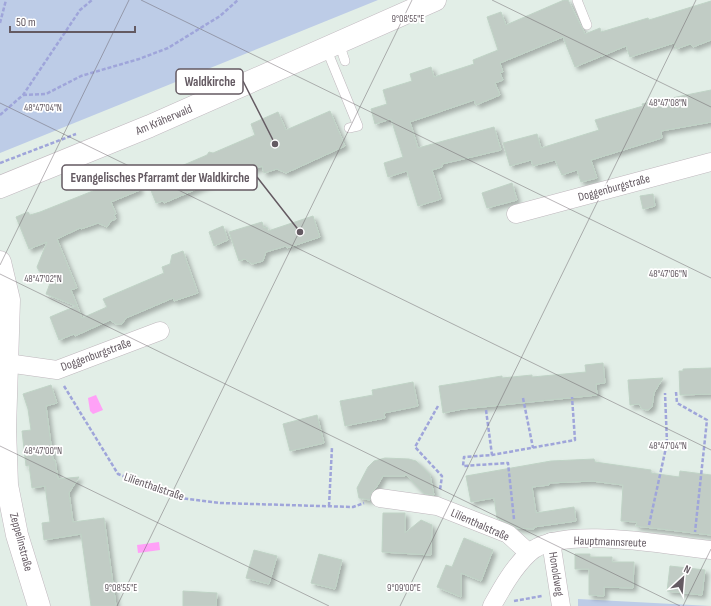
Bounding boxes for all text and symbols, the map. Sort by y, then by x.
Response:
scale bar [10,8,135,34]
text: 9°08'55"E [392,13,424,25]
text: 50 m [16,15,36,30]
callout: Waldkirche [176,69,243,94]
text: Waldkirche [184,74,236,90]
text: 48°47'08"N [649,97,687,109]
street label: Am Kräherwald [132,101,195,139]
text: 48°47'04"N [24,102,62,114]
callout: Evangelisches Pfarramt der Waldkirche [62,165,257,190]
text: Evangelisches Pfarramt der Waldkirche [70,170,250,186]
street label: Doggenburgstraße [576,171,652,205]
text: 48°47'06"N [649,268,687,280]
text: 48°47'02"N [24,273,62,285]
street label: Doggenburgstraße [59,335,133,375]
text: 48°47'04"N [649,440,687,452]
text: 48°47'00"N [24,445,62,457]
street label: Lilienthalstraße [122,470,186,504]
street label: Lilienthalstraße [448,505,512,545]
street label: Zeppelinstraße [6,511,36,573]
street label: Hauptmannsreute [573,533,647,551]
street label: Honoldweg [545,551,567,597]
north arrow [663,558,703,598]
text: N [682,562,693,577]
text: 9°08'55"E [105,582,137,594]
text: 9°09'00"E [387,582,421,594]

